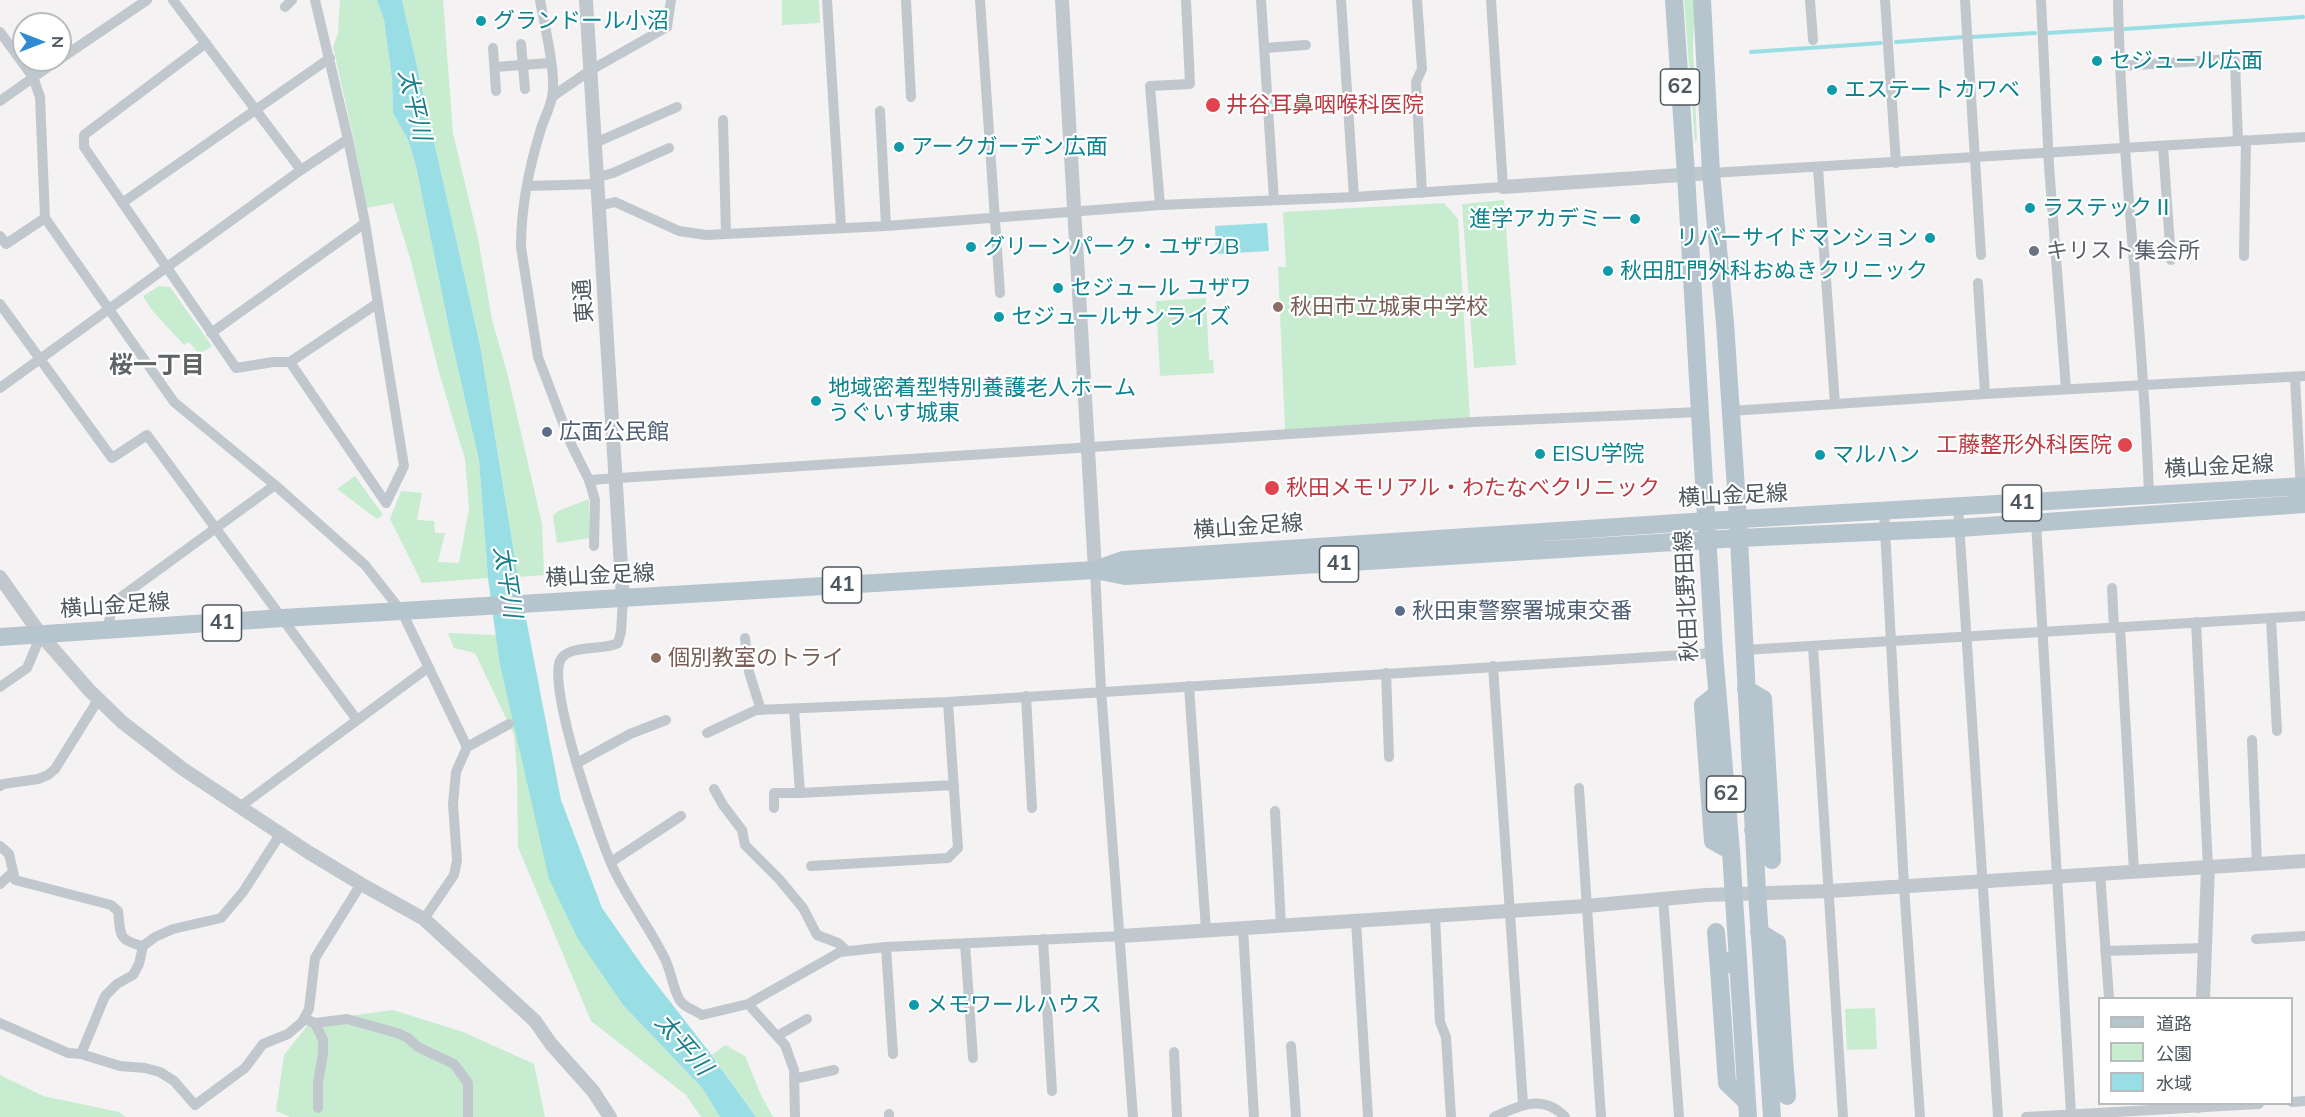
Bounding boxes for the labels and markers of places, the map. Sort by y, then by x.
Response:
place label: グランドール小沼 [493,8,669,34]
marker: グランドール小沼 [474,14,488,28]
place label: セジュール広面 [2109,48,2263,74]
marker: セジュール広面 [2090,54,2104,68]
place label: エステートカワベ [1844,77,2020,103]
marker: エステートカワベ [1825,83,1839,97]
place label: 井谷耳鼻咽喉科医院 [1226,92,1424,118]
marker: 井谷耳鼻咽喉科医院 [1204,96,1222,114]
place label: アークガーデン広面 [911,134,1108,160]
marker: アークガーデン広面 [892,140,906,154]
place label: ラステックⅡ [2042,195,2174,221]
marker: ラステックⅡ [2023,201,2037,215]
place label: 進学アカデミー [1469,206,1623,232]
marker: 進学アカデミー [1628,212,1642,226]
place label: リバーサイドマンション [1676,225,1918,251]
marker: リバーサイドマンション [1923,231,1937,245]
place label: グリーンパーク・ユザワB [983,234,1240,260]
place label: キリスト集会所 [2046,238,2200,264]
marker: グリーンパーク・ユザワB [964,240,978,254]
marker: キリスト集会所 [2027,244,2041,258]
place label: 秋田肛門外科おぬきクリニック [1620,258,1928,284]
marker: 秋田肛門外科おぬきクリニック [1601,264,1615,278]
place label: セジュール ユザワ [1070,275,1252,301]
marker: セジュール ユザワ [1051,281,1065,295]
place label: 秋田市立城東中学校 [1290,294,1488,320]
marker: 秋田市立城東中学校 [1271,300,1285,314]
place label: セジュールサンライズ [1011,304,1231,330]
marker: セジュールサンライズ [992,310,1006,324]
place label: 地域密着型特別養護老人ホーム うぐいす城東 [828,375,1136,427]
marker: 地域密着型特別養護老人ホーム うぐいす城東 [809,394,823,408]
place label: 広面公民館 [559,419,669,445]
marker: 広面公民館 [540,425,554,439]
place label: 工藤整形外科医院 [1936,432,2112,458]
marker: 工藤整形外科医院 [2116,436,2134,454]
place label: EISU学院 [1552,441,1644,467]
place label: マルハン [1832,442,1920,468]
marker: EISU学院 [1533,447,1547,461]
marker: マルハン [1813,448,1827,462]
place label: 秋田メモリアル・わたなべクリニック [1286,475,1660,501]
marker: 秋田メモリアル・わたなべクリニック [1263,479,1281,497]
place label: 秋田東警察署城東交番 [1412,598,1632,624]
marker: 秋田東警察署城東交番 [1393,604,1407,618]
place label: 個別教室のトライ [668,645,844,671]
marker: 個別教室のトライ [649,651,663,665]
place label: メモワールハウス [926,992,1102,1018]
marker: メモワールハウス [907,998,921,1012]

